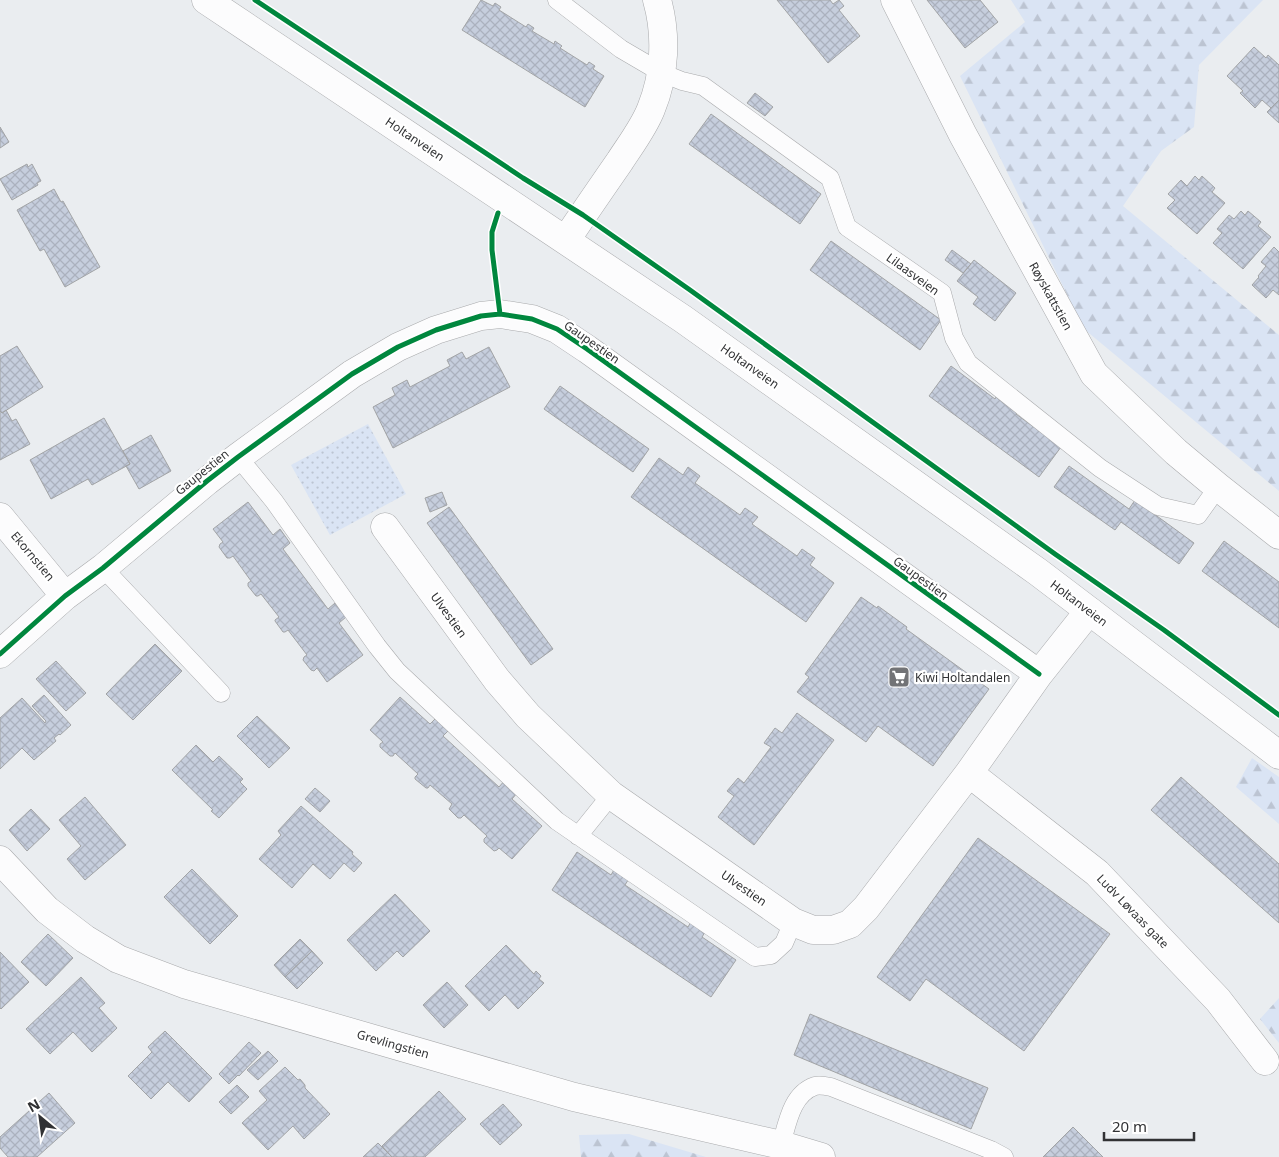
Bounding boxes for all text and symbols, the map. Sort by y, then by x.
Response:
street label: Holtanveien [382,113,448,165]
street label: Lilaasveien [883,249,943,299]
street label: Røyskattstien [1025,259,1077,333]
street label: Gaupestien [561,317,623,367]
street label: Holtanveien [717,340,783,392]
street label: Gaupestien [172,445,232,499]
street label: Ekornstien [7,528,59,584]
street label: Gaupestien [890,552,952,604]
street label: Holtanveien [1047,576,1111,630]
street label: Ulvestien [427,589,471,641]
supermarket icon: Kiwi Holtandalen [887,665,911,689]
place label: Kiwi Holtandalen [915,669,1010,686]
street label: Ulvestien [718,866,770,910]
street label: Ludv Løvaas gate [1093,870,1173,952]
street label: Grevlingstien [355,1026,431,1062]
north arrow [15,1092,65,1142]
text: N [24,1094,43,1116]
scale bar [1104,1110,1194,1142]
text: 20 m [1112,1116,1147,1136]

